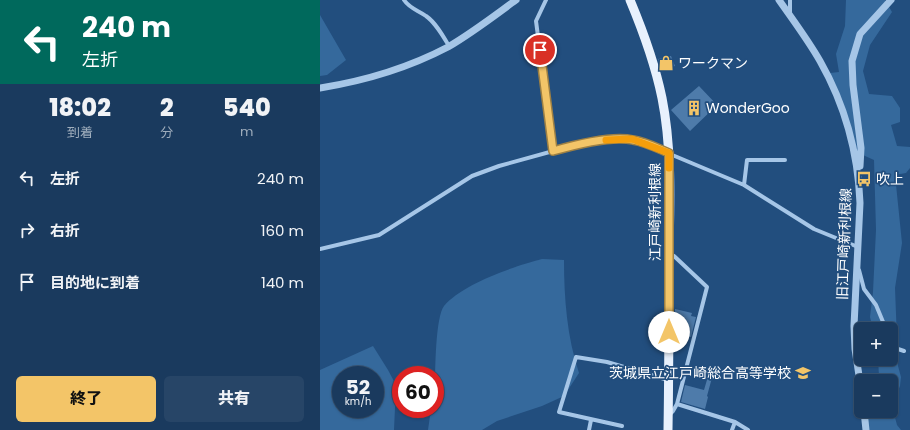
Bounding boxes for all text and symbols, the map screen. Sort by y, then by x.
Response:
text: 240 m [82,8,171,47]
icon: left [16,16,68,68]
pin [523,33,557,67]
icon: arrive [529,39,551,61]
text: 左折 [82,47,118,72]
place label: ワークマン [678,53,748,73]
shop icon: ワークマン [657,54,675,72]
text: 18:02 [49,91,111,124]
text: 2 [160,91,174,124]
text: 540 [223,91,271,124]
place label: WonderGoo [706,98,790,118]
building icon: WonderGoo [685,99,703,117]
text: m [240,122,254,141]
text: 到着 [67,123,93,142]
text: 分 [160,123,173,142]
street label: 江戸崎新利根線 [645,163,665,261]
icon: left [16,167,38,189]
text: 左折 [50,168,80,189]
text: 240 m [257,168,304,189]
place label: 吹上 [876,169,904,189]
bus stop icon: 吹上 [855,170,873,188]
street label: 旧江戸崎新利根線 [832,188,856,300]
icon: right [16,219,38,241]
text: 右折 [50,220,80,241]
text: 160 m [261,220,304,241]
icon: arrive [16,271,38,293]
text: 目的地に到着 [50,272,140,293]
text: 140 m [261,272,304,293]
position arrow [648,311,690,353]
map controls [854,322,898,418]
button: + [854,322,898,366]
place label: 茨城県立江戸崎総合高等学校 [609,363,791,383]
school or university icon: 茨城県立江戸崎総合高等学校 [794,364,812,382]
speed limit sign: 60 [392,366,444,418]
text: 52 [346,373,370,401]
button: − [854,374,898,418]
button: 終了 [16,376,156,422]
button: 共有 [164,376,304,422]
text: km/h [345,394,371,409]

